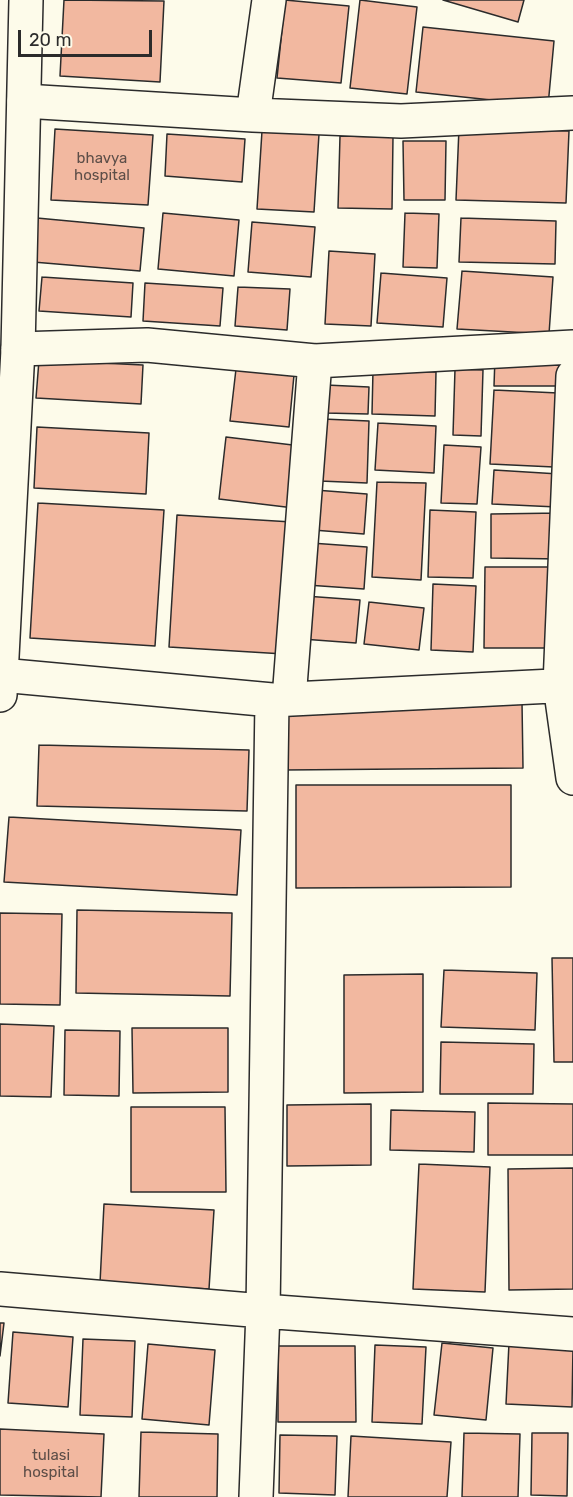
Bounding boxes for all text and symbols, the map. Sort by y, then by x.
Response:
scale bar [21,18,154,56]
text: 20 m [29,29,71,51]
house number: bhavya hospital [74,150,130,185]
house number: tulasi hospital [23,1447,79,1482]

